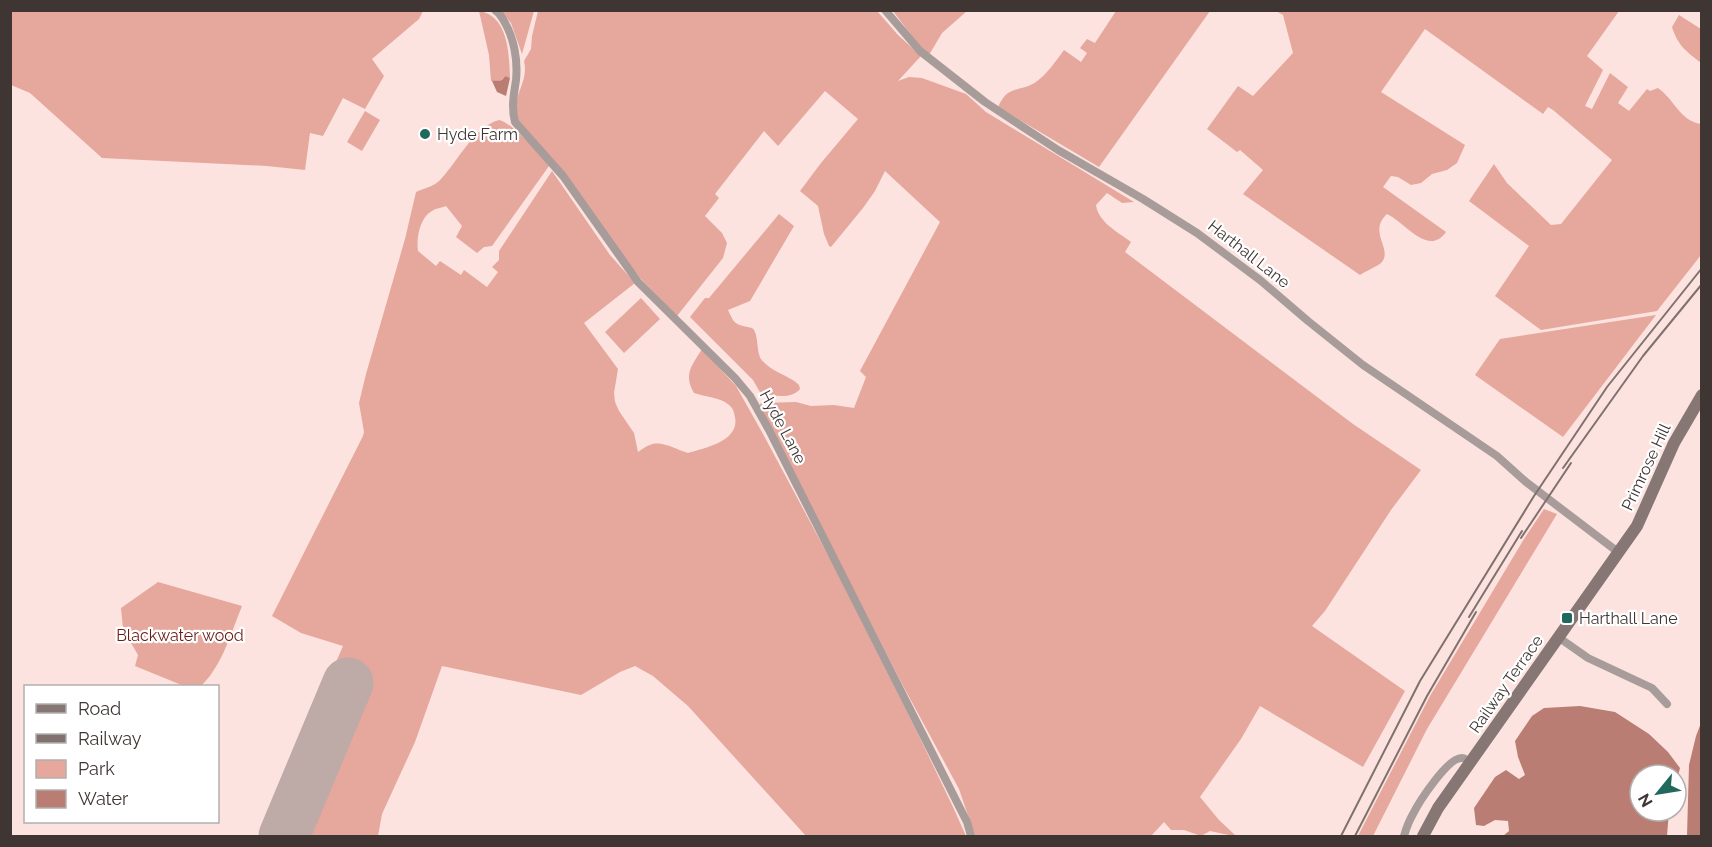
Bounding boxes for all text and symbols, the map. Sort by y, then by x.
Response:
place label: Hyde Farm [437,125,518,144]
marker: Hyde Farm [418,127,432,141]
street label: Harthall Lane [1204,216,1294,292]
street label: Hyde Lane [756,387,810,467]
street label: Primrose Hill [1618,420,1675,514]
place label: Harthall Lane [1579,609,1678,628]
marker: Harthall Lane [1560,611,1574,625]
park label: Blackwater wood [116,626,244,645]
street label: Railway Terrace [1465,631,1547,737]
legend [24,685,219,823]
text: Road [78,698,121,719]
text: Railway [78,728,142,749]
text: Park [78,758,115,779]
north arrow [1628,763,1688,823]
text: Water [78,788,129,809]
text: N [1634,790,1657,810]

